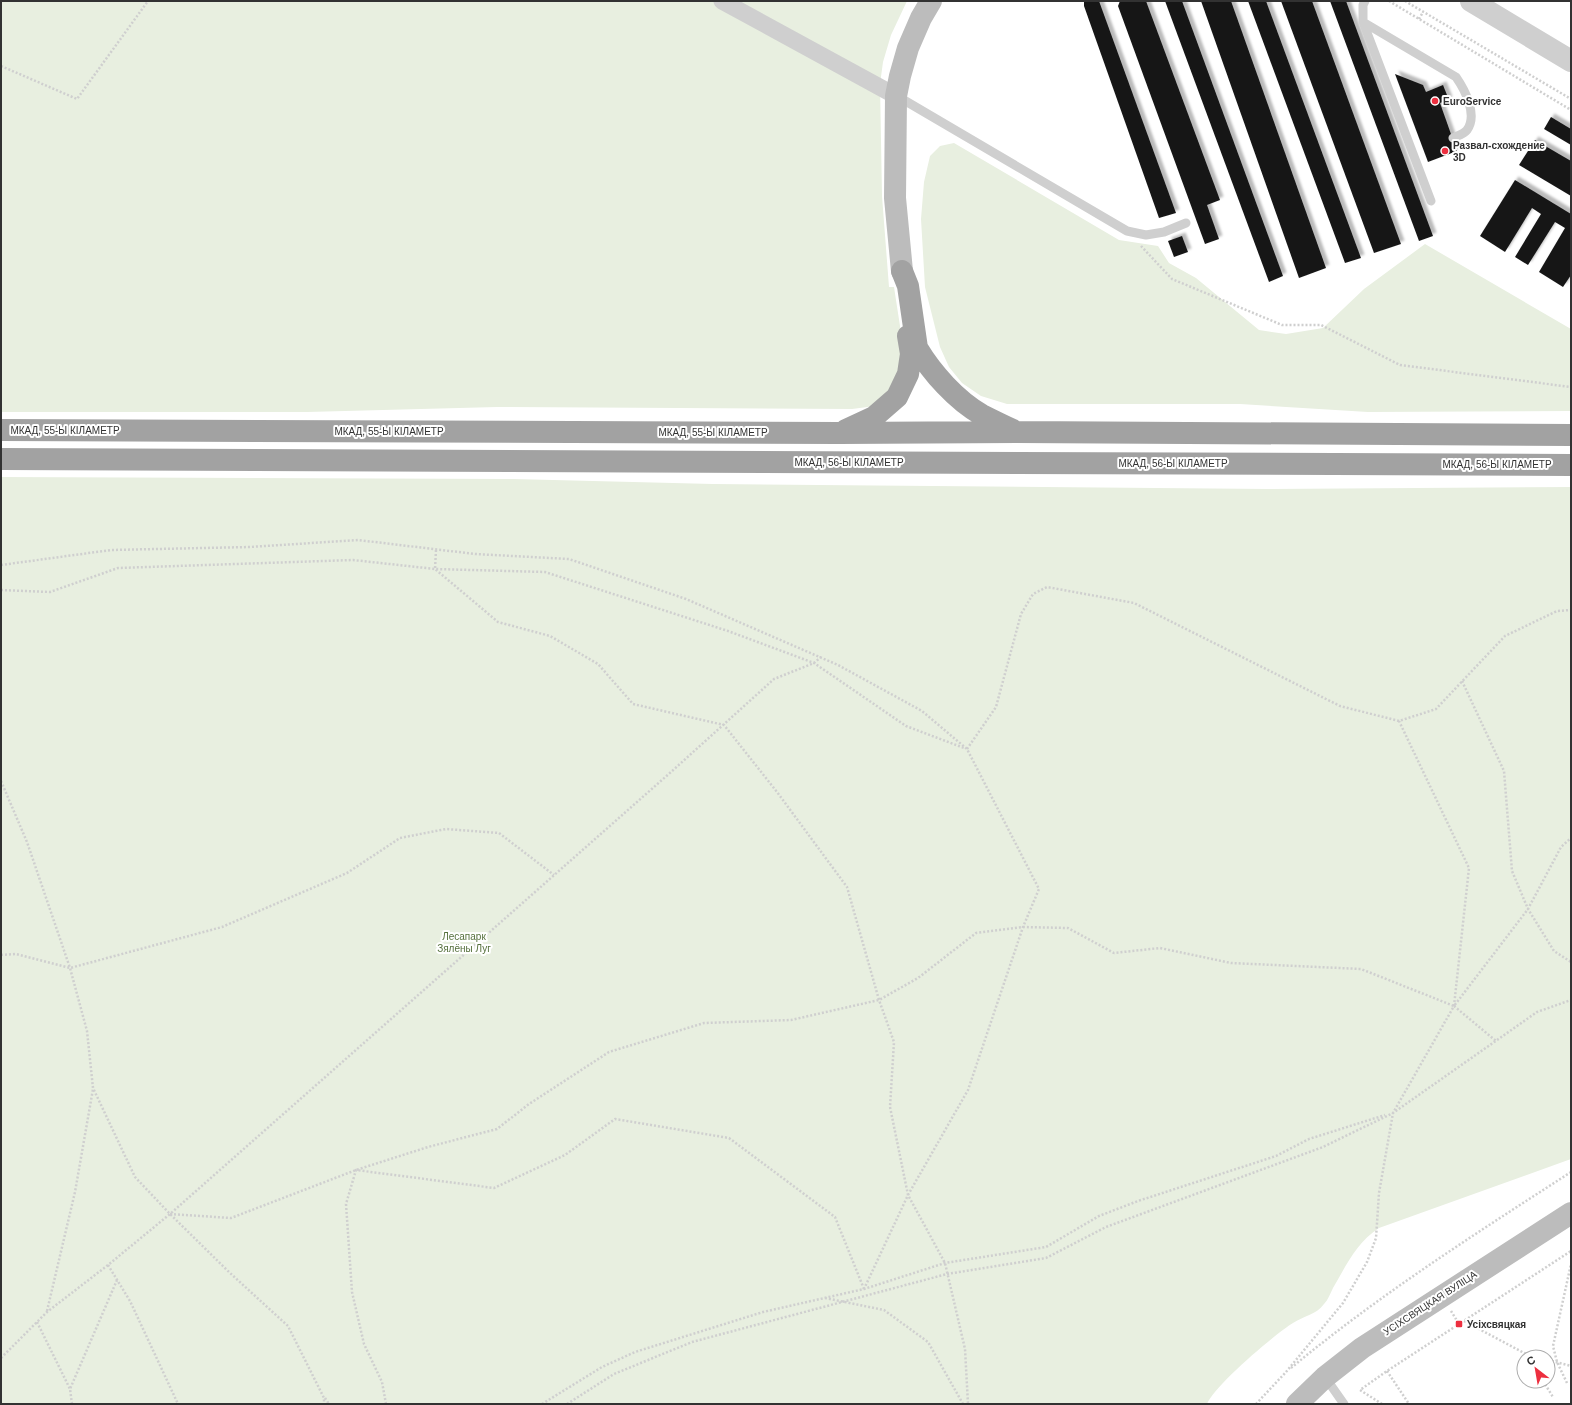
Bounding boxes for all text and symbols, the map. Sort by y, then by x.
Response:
marker: EuroService [1430,96,1440,106]
place label: EuroService [1443,96,1502,107]
place label: Развал-схождение 3D [1453,140,1545,163]
marker: Развал-схождение 3D [1440,146,1450,156]
street label: МКАД, 55-Ы КІЛАМЕТР [10,425,120,436]
street label: МКАД, 55-Ы КІЛАМЕТР [334,426,444,437]
street label: МКАД, 55-Ы КІЛАМЕТР [658,427,768,438]
street label: МКАД, 56-Ы КІЛАМЕТР [794,457,904,468]
street label: МКАД, 56-Ы КІЛАМЕТР [1118,458,1228,469]
street label: МКАД, 56-Ы КІЛАМЕТР [1442,459,1552,470]
park label: Лесапарк Зялёны Луг [437,931,491,954]
street label: УСІХСВЯЦКАЯ ВУЛІЦА [1381,1268,1479,1337]
marker: Усіхсвяцкая [1454,1319,1464,1329]
place label: Усіхсвяцкая [1467,1319,1526,1330]
north arrow [1516,1349,1556,1389]
text: С [1524,1353,1537,1368]

